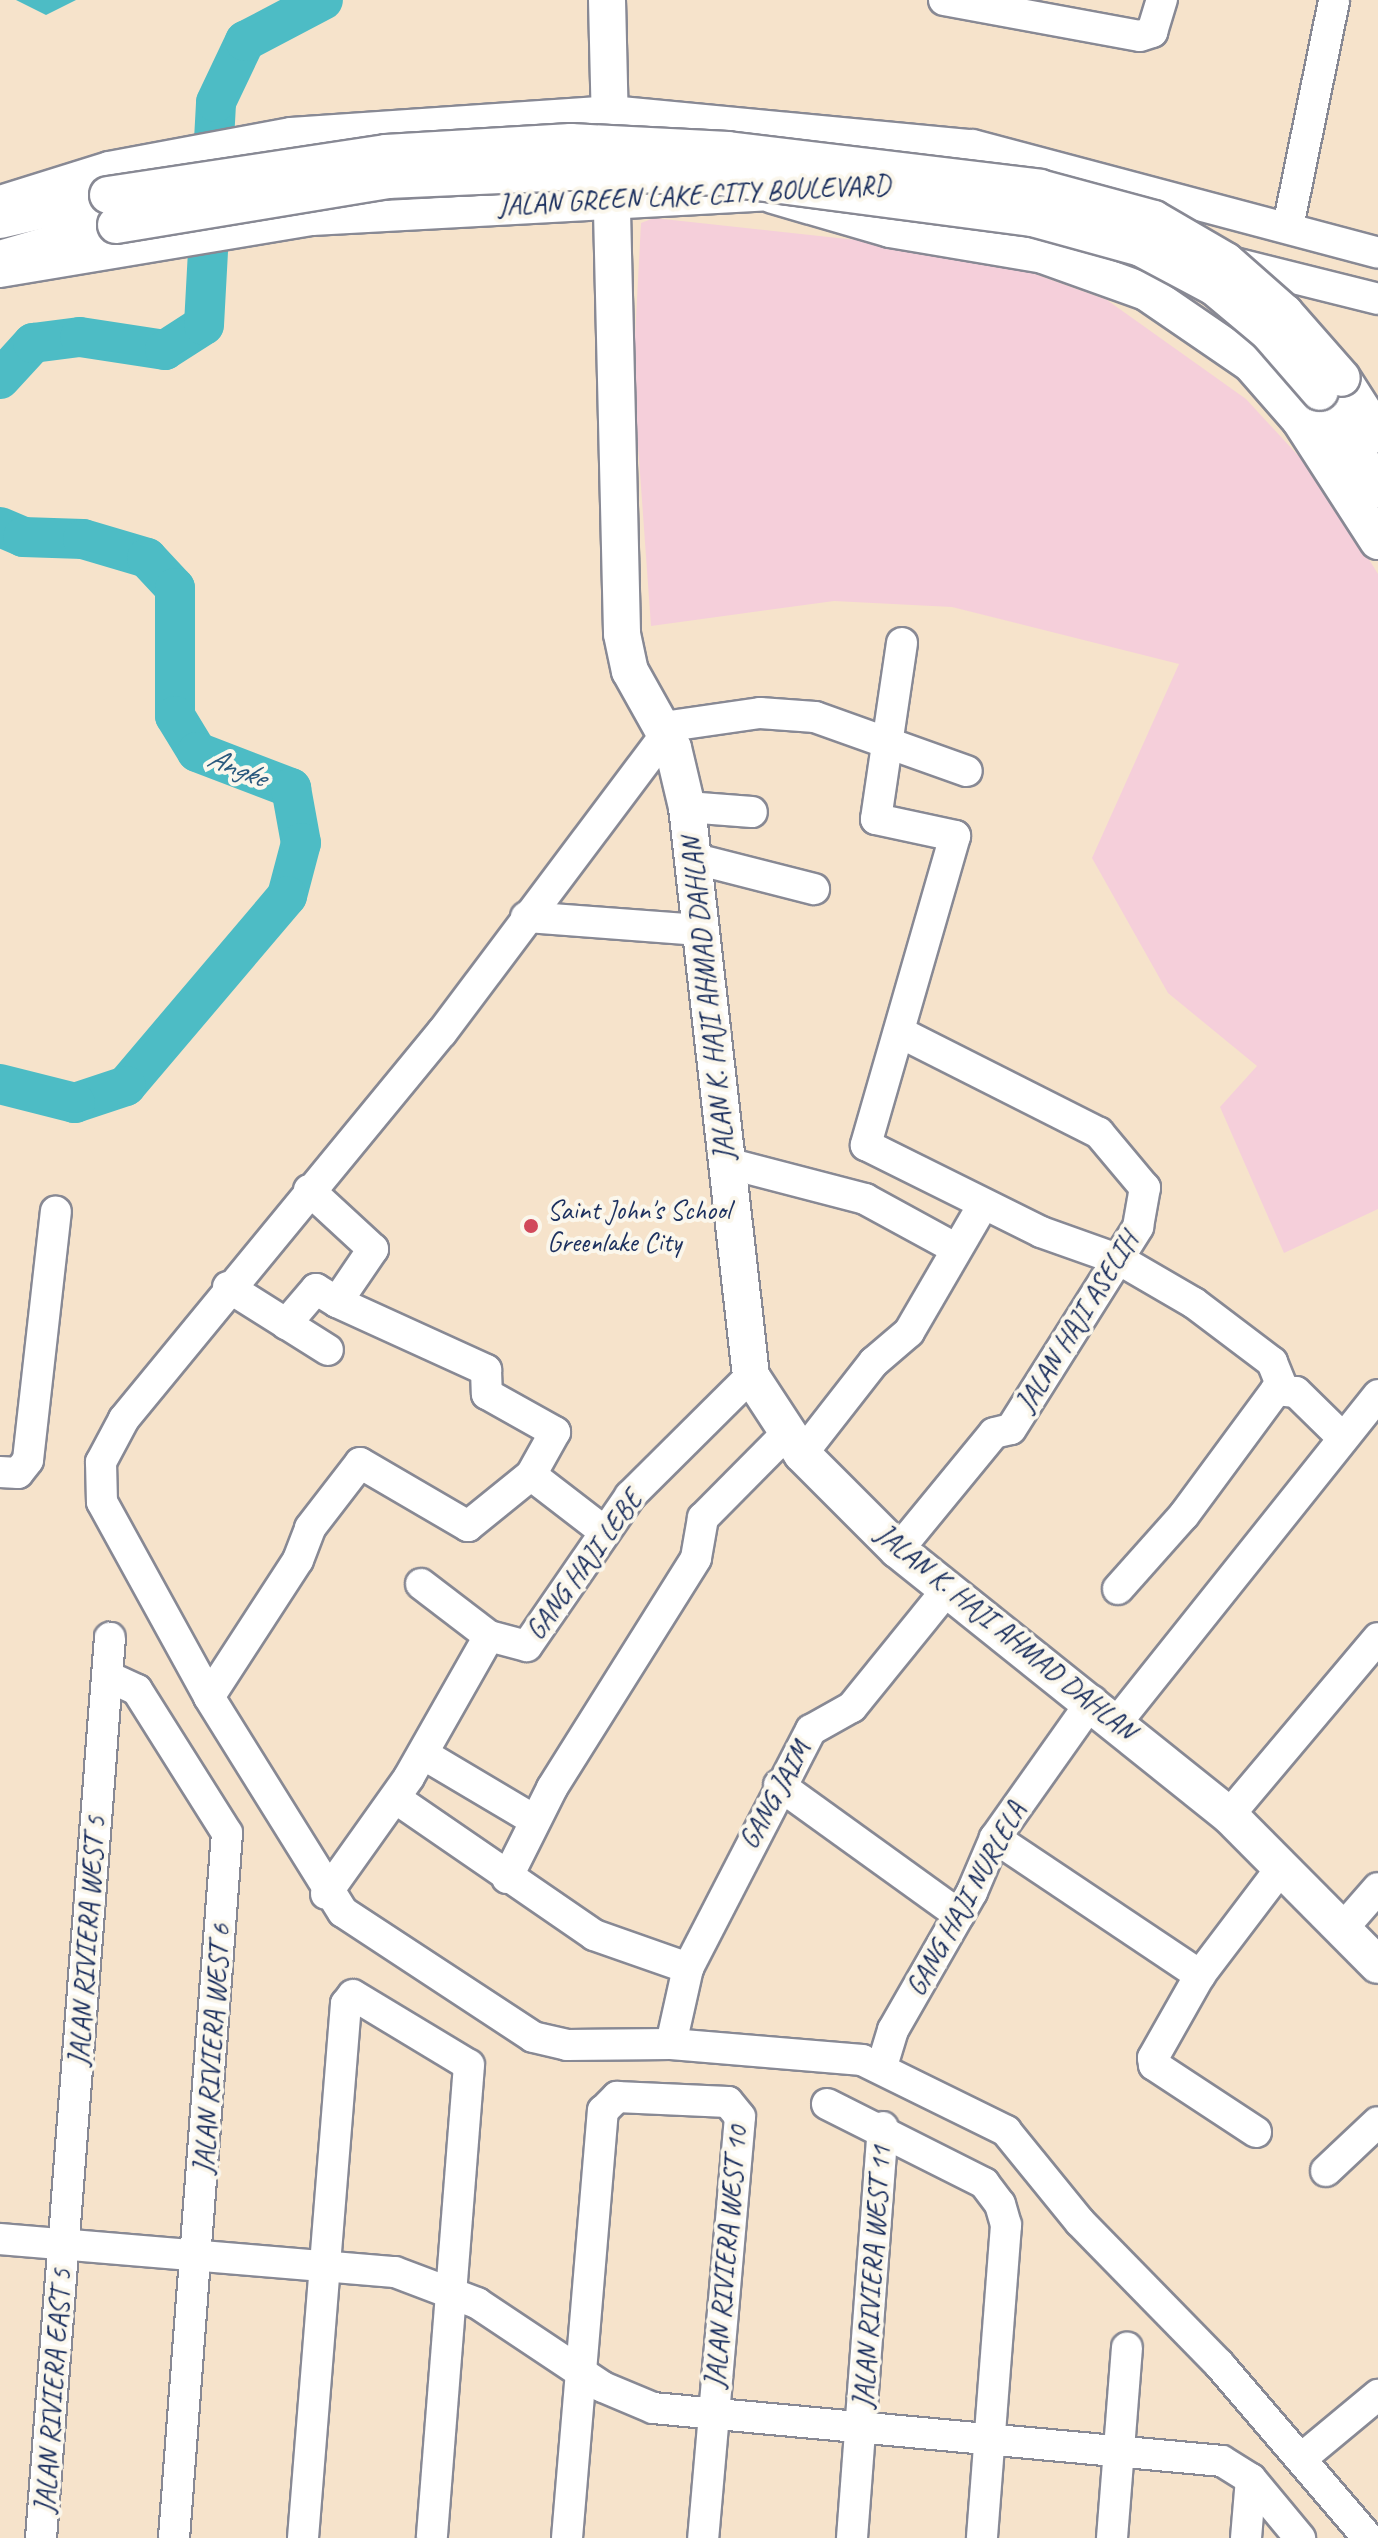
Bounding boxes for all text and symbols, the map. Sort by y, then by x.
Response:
street label: JALAN GREEN LAKE CITY BOULEVARD [496,168,892,222]
water label: Angke [203,739,271,795]
street label: JALAN K. HAJI AHMAD DAHLAN [674,834,742,1164]
place label: Saint John's School Greenlake City [547,1193,730,1259]
marker: Saint John's School Greenlake City [522,1217,540,1235]
street label: JALAN HAJI ASELIH [1008,1226,1146,1418]
street label: GANG HAJI LEBE [519,1484,649,1646]
street label: JALAN K. HAJI AHMAD DAHLAN [868,1516,1144,1748]
street label: GANG JAIM [732,1735,818,1855]
street label: GANG HAJI NURLELA [899,1796,1033,2002]
street label: JALAN RIVIERA WEST 5 [62,1815,112,2067]
street label: JALAN RIVIERA WEST 6 [187,1923,237,2175]
street label: JALAN RIVIERA WEST 10 [698,2124,754,2390]
street label: JALAN RIVIERA WEST 11 [846,2145,898,2409]
street label: JALAN RIVIERA EAST 5 [28,2268,78,2514]

